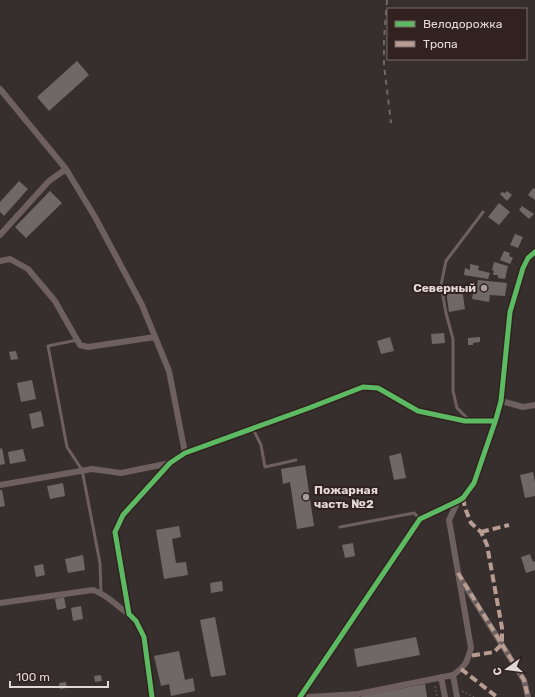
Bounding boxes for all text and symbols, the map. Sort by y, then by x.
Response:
legend [387,8,527,60]
text: Велодорожка [423,17,502,31]
text: Тропа [423,37,458,51]
place label: Северный [413,281,476,295]
marker: Северный [479,283,489,293]
place label: Пожарная часть №2 [314,483,378,511]
marker: Пожарная часть №2 [301,492,311,502]
north arrow [487,649,527,689]
scale bar [10,663,108,689]
text: С [490,666,505,677]
text: 100 m [16,670,50,684]

